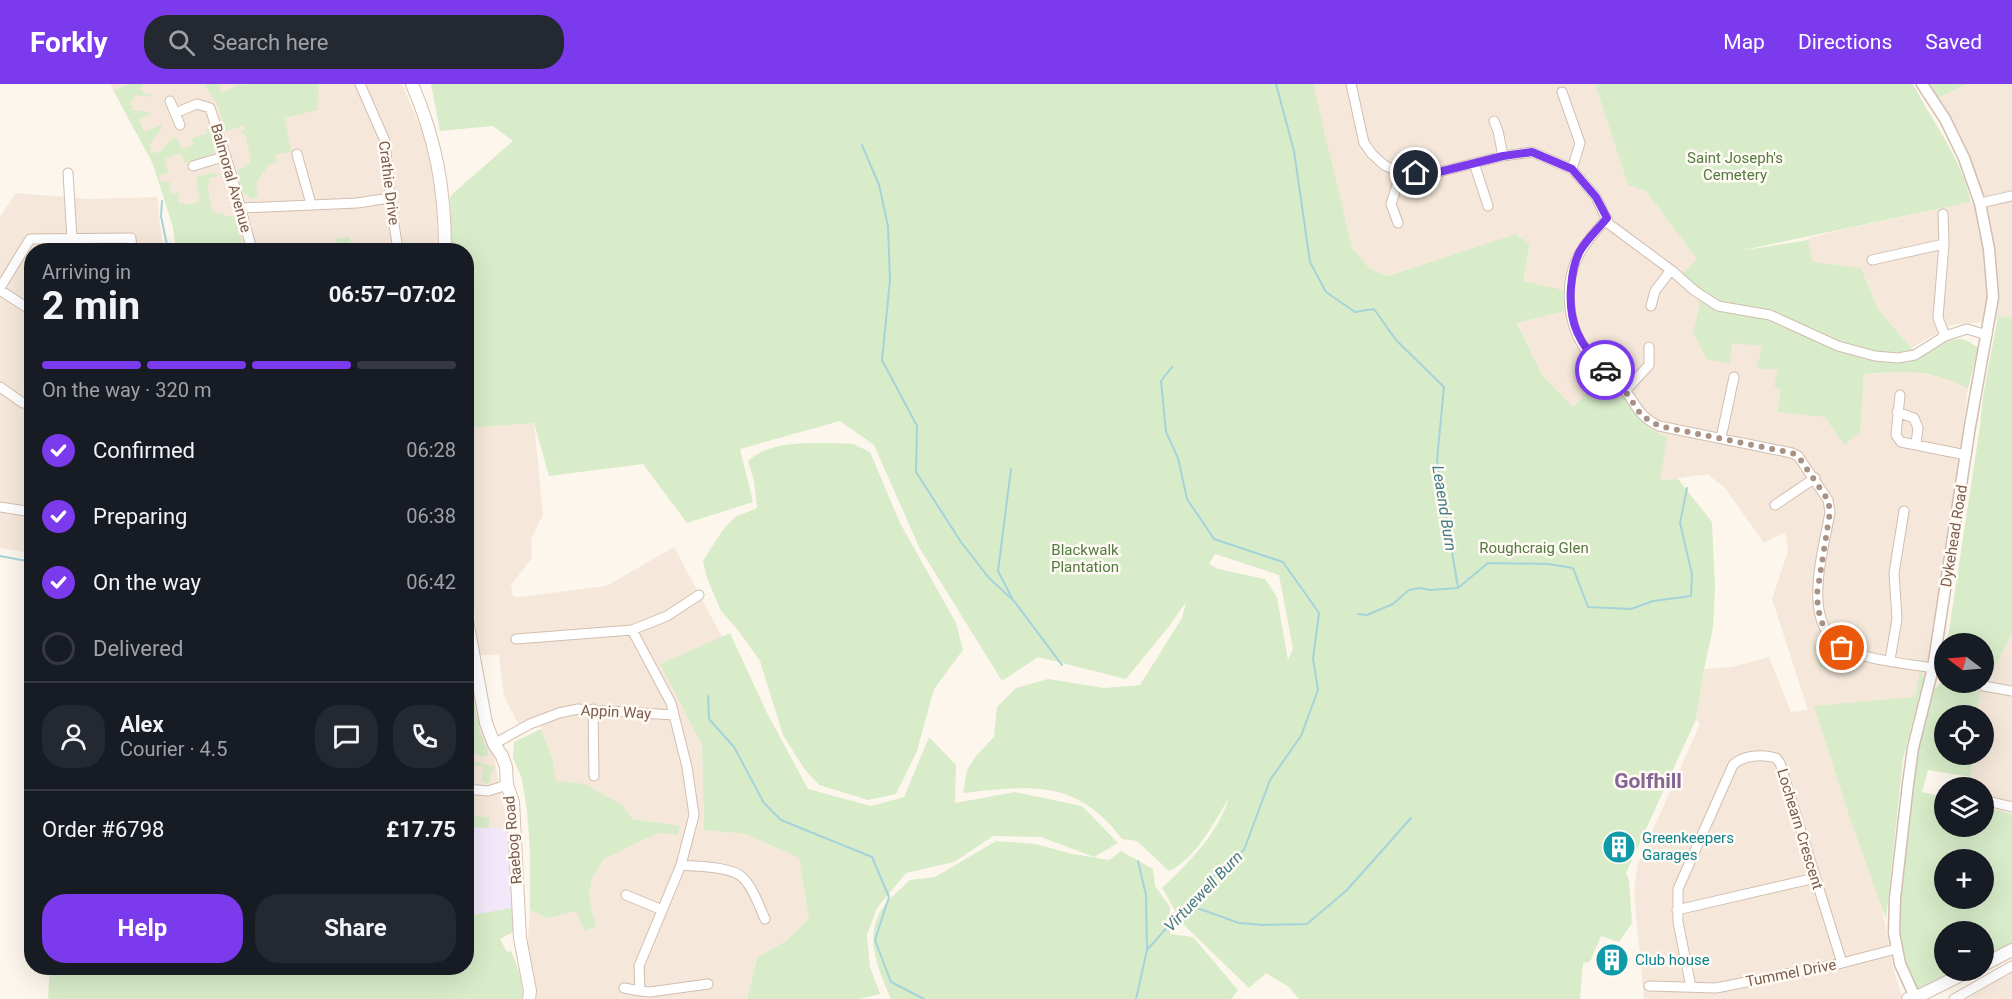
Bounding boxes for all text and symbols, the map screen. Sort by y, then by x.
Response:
search box [144,15,564,69]
text: Forkly [30,26,108,59]
icon: search [165,26,198,59]
text: Search here [213,30,328,55]
text: Map [1723,30,1765,54]
text: Directions [1798,30,1892,54]
text: Saved [1925,30,1982,54]
street label: Balmoral Avenue [207,122,255,234]
street label: Crathie Drive [375,140,403,226]
pin [1390,147,1441,198]
park label: Saint Joseph's Cemetery [1687,149,1783,184]
icon: home [1399,156,1432,189]
text: Arriving in [42,260,131,284]
text: 06:57–07:02 [329,282,456,307]
text: 2 min [42,283,140,329]
courier [1575,340,1635,400]
icon: car [1589,354,1622,387]
text: On the way · 320 m [42,378,211,402]
icon: check [42,434,75,467]
text: Confirmed [93,438,195,463]
text: 06:28 [406,438,456,462]
water label: Leaend Burn [1428,464,1461,552]
street label: Dykehead Road [1937,484,1971,588]
icon: check [42,500,75,533]
text: Preparing [93,504,187,529]
text: 06:38 [406,504,456,528]
park label: Roughcraig Glen [1479,539,1589,557]
park label: Blackwalk Plantation [1051,541,1119,576]
icon: check [42,566,75,599]
text: On the way [93,570,201,595]
text: 06:42 [406,570,456,594]
pin [1816,622,1867,673]
icon: bag [1825,631,1858,664]
north arrow [1934,633,1994,693]
map controls [1934,633,1994,981]
text: Delivered [93,636,183,661]
street label: Appin Way [580,701,652,723]
button: person [42,705,105,768]
button: chat [315,705,378,768]
button: phone [393,705,456,768]
button: locate [1934,705,1994,765]
text: Alex [120,712,164,737]
text: Courier · 4.5 [120,737,227,761]
street label: Lochearn Crescent [1773,766,1827,892]
district label: Golfhill [1614,769,1682,793]
button: layers [1934,777,1994,837]
street label: Raebog Road [500,795,526,885]
text: Order #6798 [42,817,164,842]
text: £17.75 [386,817,456,842]
building icon: Greenkeepers Garages [1601,829,1637,865]
place label: Greenkeepers Garages [1642,829,1734,864]
water label: Virtuewell Burn [1160,847,1247,936]
button: + [1934,849,1994,909]
button: Help [42,894,243,963]
button: Share [255,894,456,963]
button: − [1934,921,1994,981]
building icon: Club house [1594,942,1630,978]
place label: Club house [1635,951,1710,969]
street label: Tummel Drive [1744,955,1838,991]

